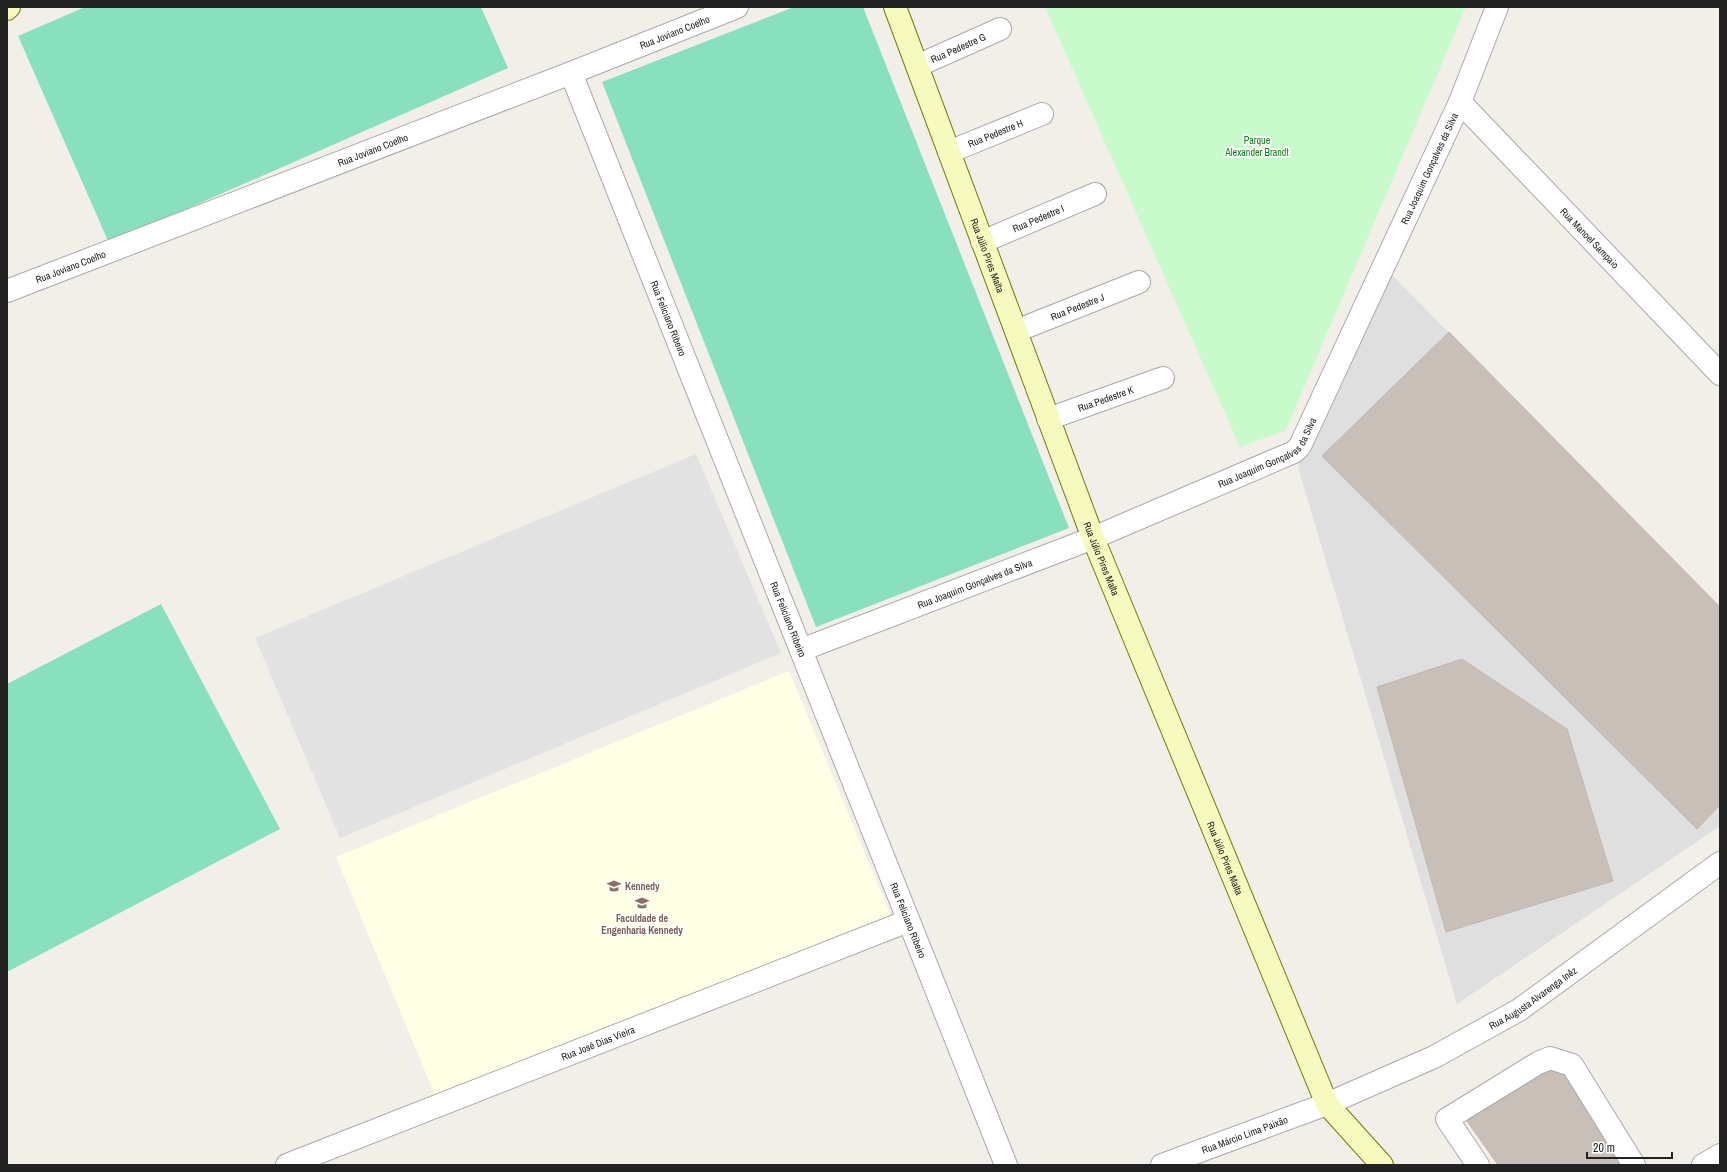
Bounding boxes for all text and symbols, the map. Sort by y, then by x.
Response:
street label: Rua Joviano Coelho [638,12,712,52]
street label: Rua Pedestre G [929,30,988,66]
street label: Rua Joaquim Gonçalves da Silva [1398,110,1461,226]
street label: Rua Pedestre H [966,116,1025,150]
street label: Rua Joviano Coelho [336,130,410,169]
park label: Parque Alexander Brandt [1224,134,1289,159]
street label: Rua Pedestre I [1010,201,1066,235]
street label: Rua Manoel Sampaio [1558,205,1622,271]
street label: Rua Júlio Pires Malta [968,216,1008,295]
street label: Rua Joviano Coelho [33,247,108,286]
street label: Rua Feliciano Ribeiro [648,279,690,358]
street label: Rua Pedestre J [1049,290,1106,323]
street label: Rua Pedestre K [1076,382,1135,414]
street label: Rua Joaquim Gonçalves da Silva [1216,415,1319,490]
street label: Rua Júlio Pires Malta [1081,520,1123,598]
street label: Rua Joaquim Gonçalves da Silva [915,555,1034,611]
street label: Rua Feliciano Ribeiro [768,580,810,659]
street label: Rua Júlio Pires Malta [1204,819,1246,897]
school or university icon: Kennedy [606,878,622,894]
place label: Kennedy [625,880,660,893]
street label: Rua Feliciano Ribeiro [888,881,929,960]
school or university icon: Faculdade de Engenharia Kennedy [634,895,650,911]
place label: Faculdade de Engenharia Kennedy [601,912,683,937]
street label: Rua Augusta Alvarenga Inêz [1486,963,1579,1032]
street label: Rua José Dias Vieira [559,1022,637,1063]
street label: Rua Márcio Lima Paixão [1200,1112,1290,1156]
scale bar [1587,1134,1672,1160]
text: 20 m [1593,1140,1615,1156]

